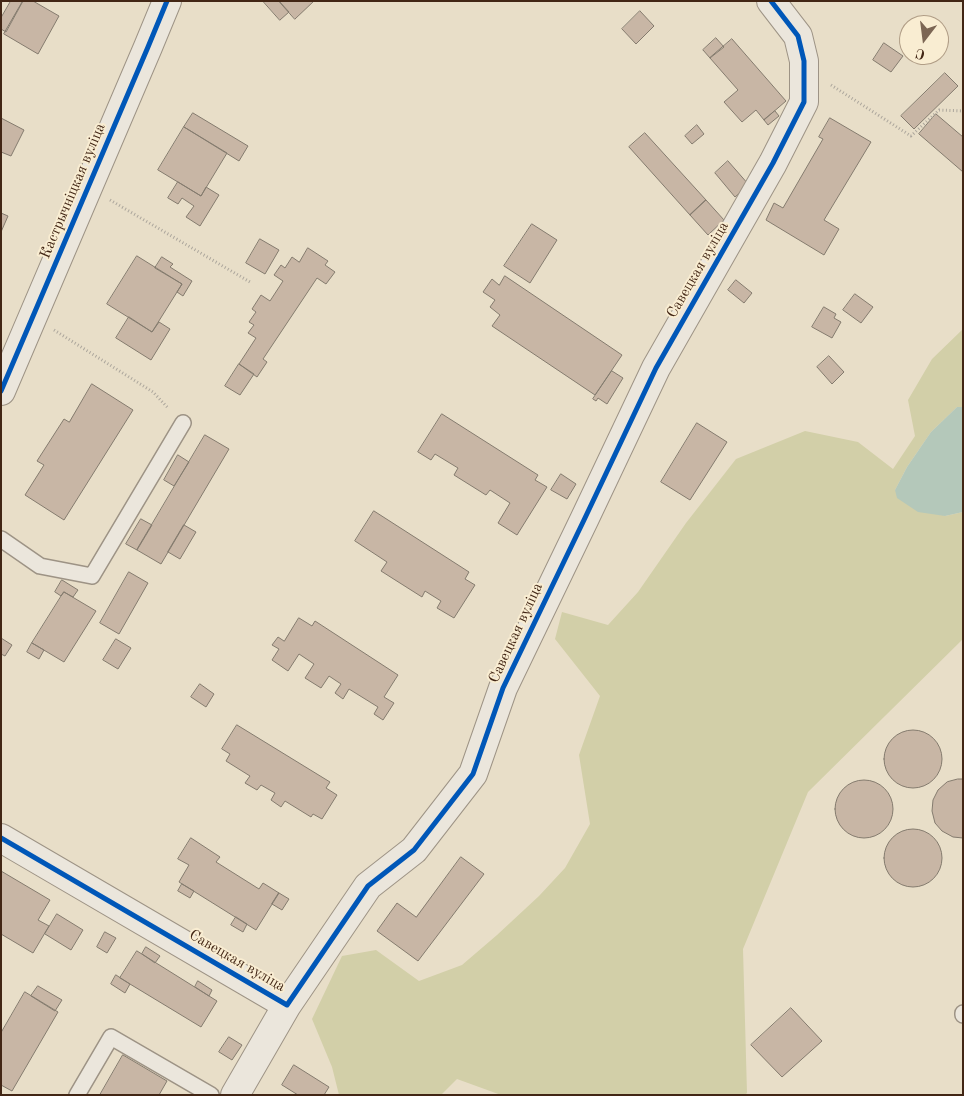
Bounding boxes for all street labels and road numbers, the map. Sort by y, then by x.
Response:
street label: Кастрычніцкая вуліца [36,121,110,261]
street label: Савецкая вуліца [663,219,733,321]
street label: Савецкая вуліца [485,580,547,686]
street label: Савецкая вуліца [186,926,288,996]

